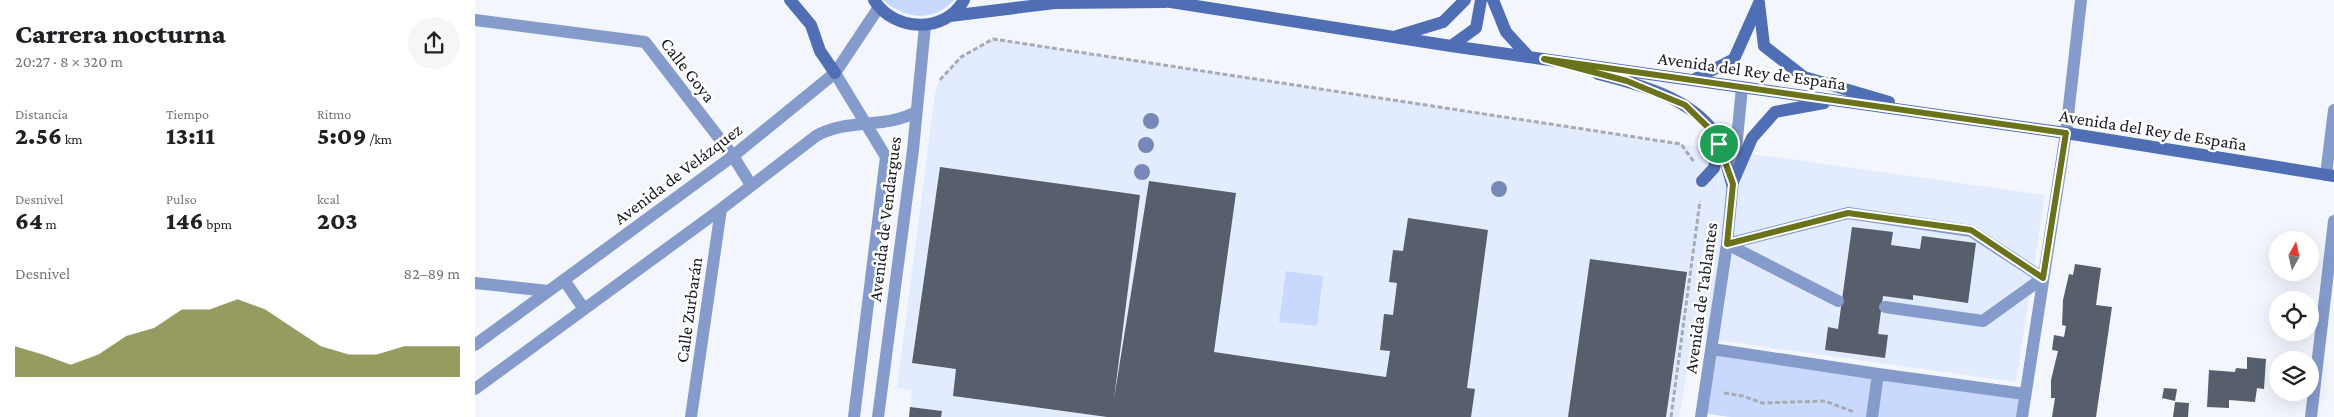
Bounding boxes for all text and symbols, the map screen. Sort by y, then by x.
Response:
button: share [408,17,460,69]
text: Carrera nocturna [15,18,226,49]
street label: Calle Goya [657,34,719,106]
street label: Avenida del Rey de España [1657,48,1847,94]
text: 20:27 · 8 × 320 m [15,53,123,70]
street label: Avenida del Rey de España [2058,105,2248,155]
text: Distancia [15,106,68,122]
text: Tiempo [166,106,209,122]
text: Ritmo [317,106,351,122]
street label: Avenida de Velázquez [610,119,746,229]
text: 2.56 [15,122,62,149]
text: 13:11 [166,122,215,149]
text: 5:09 [317,122,367,149]
pin [1698,123,1740,165]
icon: arrive [1705,130,1733,158]
text: km [62,131,83,147]
text: /km [367,131,392,147]
street label: Avenida de Vendargues [865,135,905,303]
text: Desnivel [15,191,63,207]
text: Pulso [166,191,197,207]
text: kcal [317,191,340,207]
text: 64 [15,207,43,234]
text: 146 [166,207,204,234]
text: 203 [317,207,358,234]
text: m [43,216,57,232]
text: bpm [204,216,232,232]
street label: Avenida de Tablantes [1680,221,1722,375]
north arrow [2269,231,2319,281]
map controls [2269,231,2319,401]
street label: Calle Zurbarán [672,256,706,364]
text: Desnivel [15,265,70,282]
text: 82–89 m [404,265,460,282]
button: locate [2269,291,2319,341]
button: layers [2269,351,2319,401]

